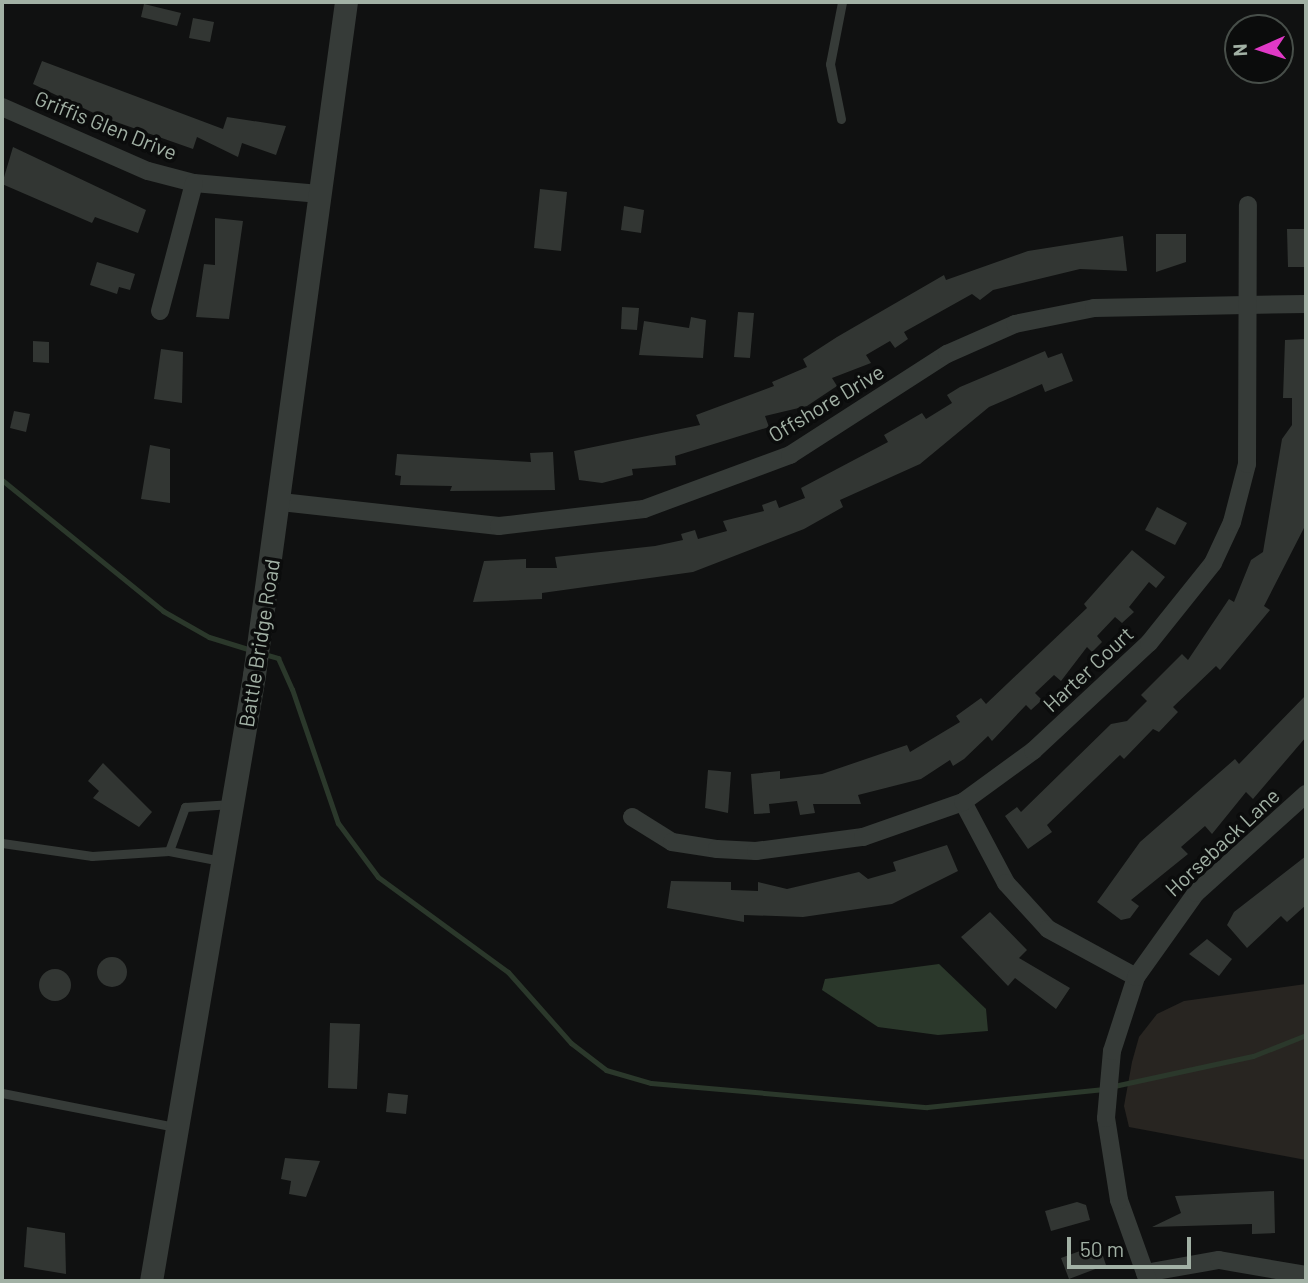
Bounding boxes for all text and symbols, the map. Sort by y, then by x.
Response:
north arrow [1224,14,1294,84]
text: N [1228,43,1251,57]
street label: Griffis Glen Drive [31,85,181,165]
street label: Offshore Drive [764,359,888,447]
street label: Battle Bridge Road [233,557,285,729]
street label: Harter Court [1038,621,1138,717]
street label: Horseback Lane [1160,783,1284,901]
scale bar [1070,1224,1194,1268]
text: 50 m [1080,1236,1124,1261]

